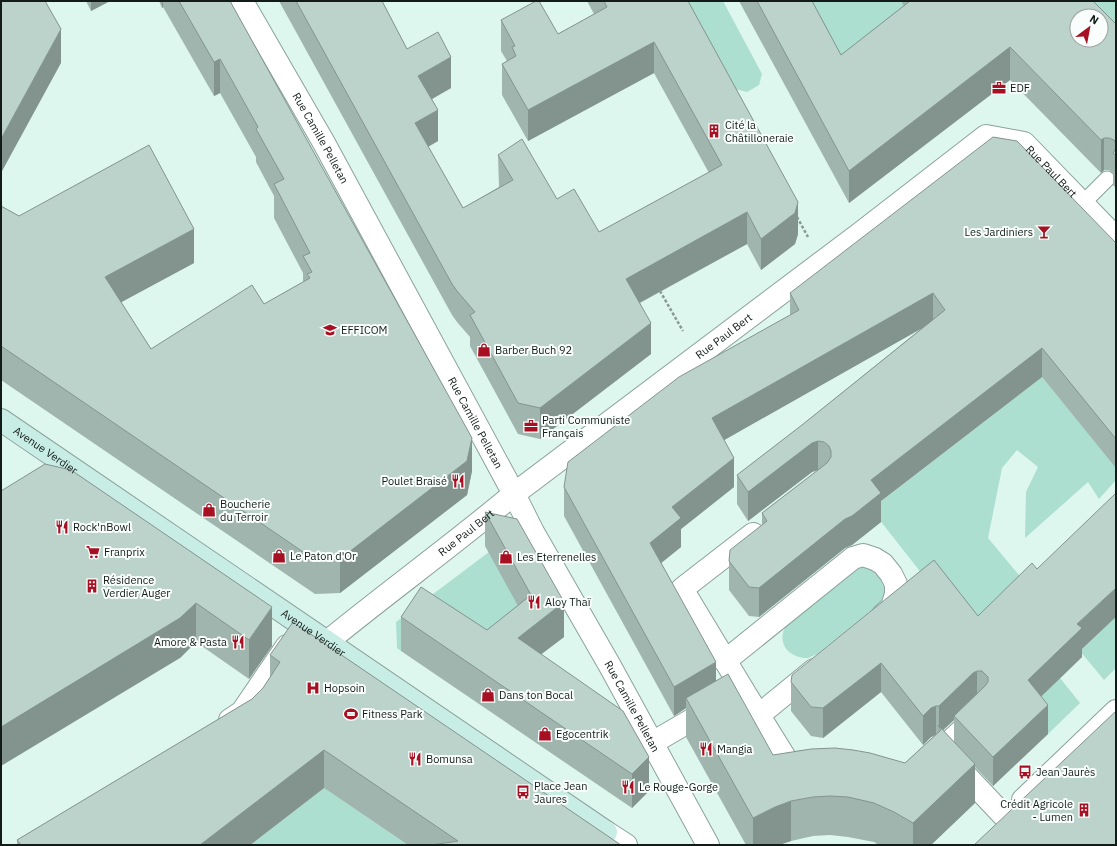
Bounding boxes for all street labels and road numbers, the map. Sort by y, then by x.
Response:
street label: Rue Camille Pelletan [289,90,352,186]
street label: Rue Paul Bert [1023,142,1080,201]
street label: Rue Paul Bert [693,310,755,362]
street label: Rue Camille Pelletan [445,374,506,471]
street label: Avenue Verdier [11,423,81,477]
street label: Rue Paul Bert [435,506,497,559]
street label: Avenue Verdier [278,606,348,660]
street label: Rue Camille Pelletan [601,658,663,754]

